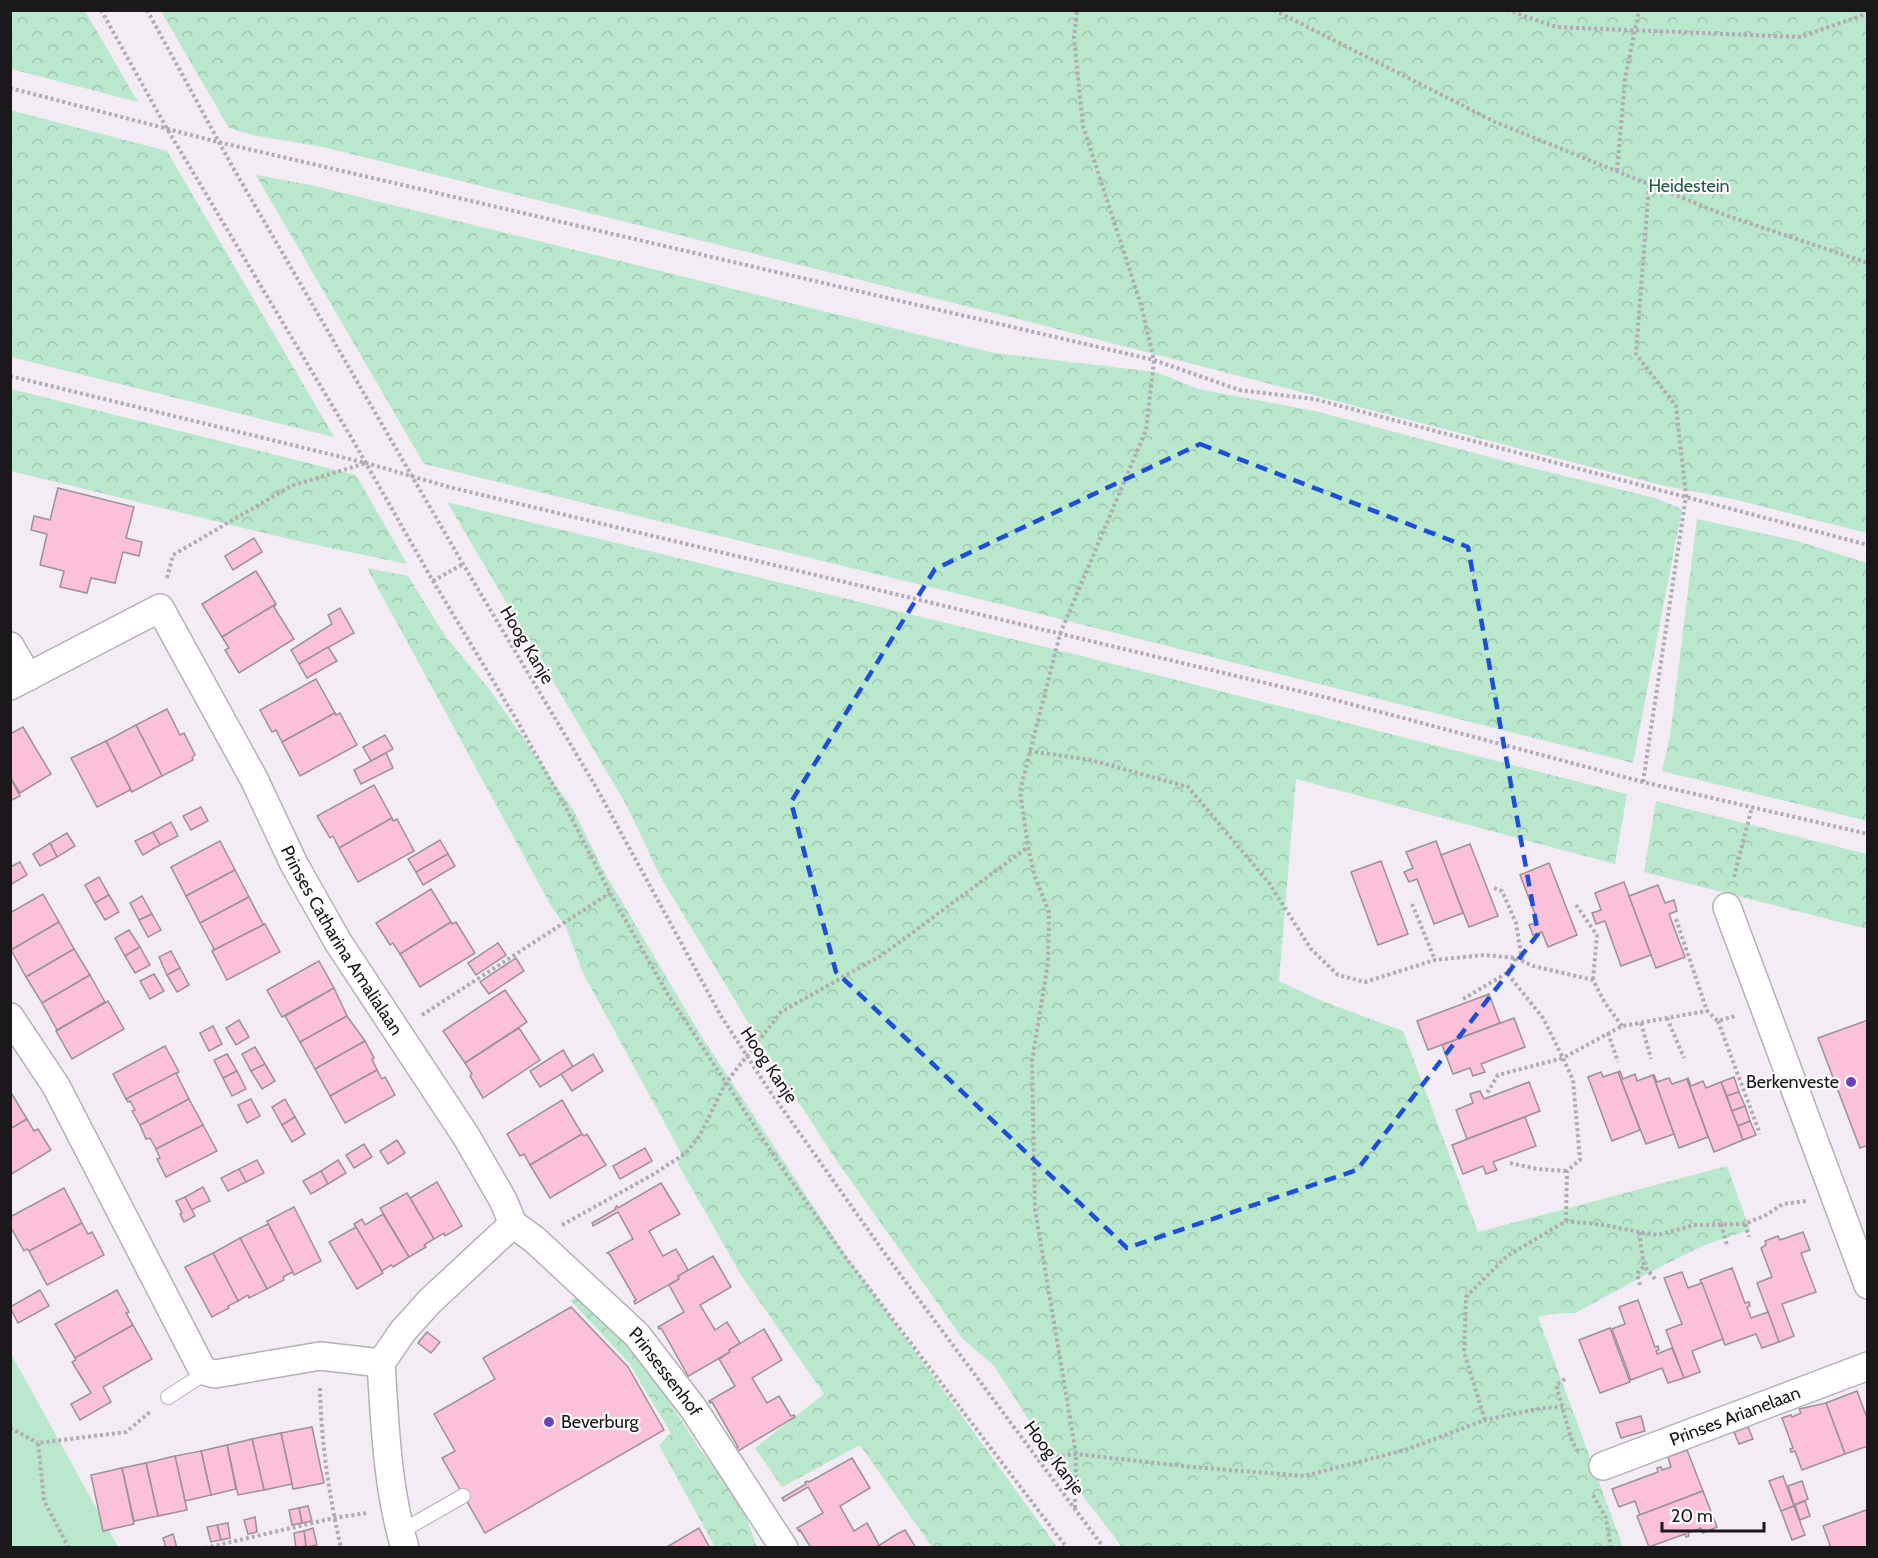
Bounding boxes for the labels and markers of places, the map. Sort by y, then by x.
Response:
place label: Berkenveste [1746,1071,1839,1093]
marker: Berkenveste [1844,1075,1858,1089]
place label: Beverburg [561,1411,639,1433]
marker: Beverburg [542,1415,556,1429]

